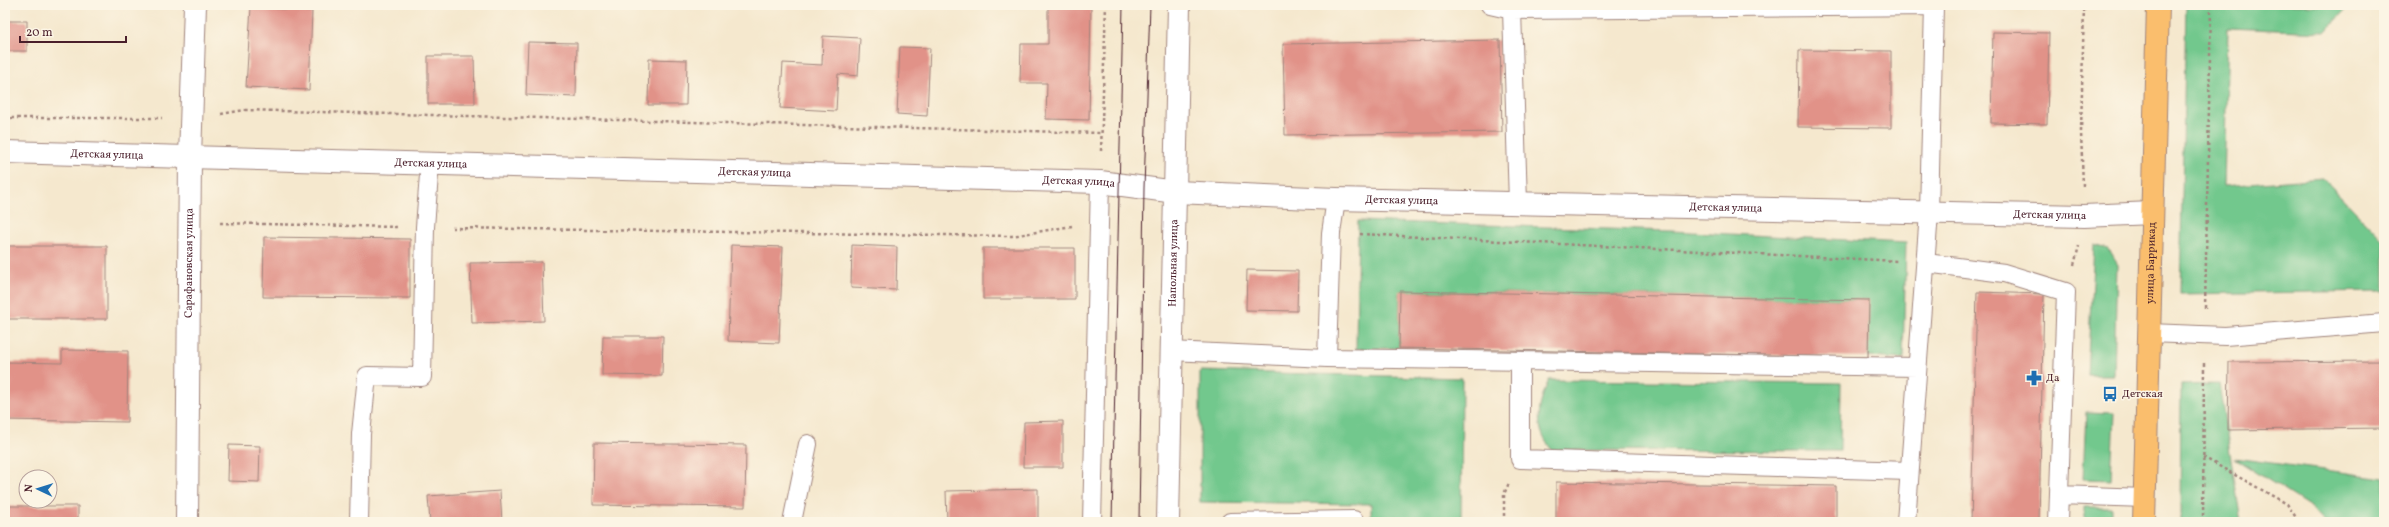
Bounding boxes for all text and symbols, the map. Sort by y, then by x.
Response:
scale bar [20,18,126,44]
text: 20 m [26,25,53,41]
street label: Детская улица [70,146,144,163]
street label: Детская улица [394,155,468,172]
street label: Детская улица [718,164,792,181]
street label: Детская улица [1042,173,1117,191]
street label: Детская улица [1365,192,1439,209]
street label: Детская улица [1689,200,1763,216]
street label: Сарафановская улица [181,207,197,318]
street label: Детская улица [2013,207,2087,224]
street label: Напольная улица [1165,218,1182,307]
street label: улица Баррикад [2142,221,2160,304]
pharmacy icon: Да [2025,369,2043,387]
place label: Да [2046,371,2060,386]
bus stop icon: Детская [2101,385,2119,403]
place label: Детская [2122,387,2163,402]
north arrow [18,469,58,509]
text: N [22,484,37,493]

